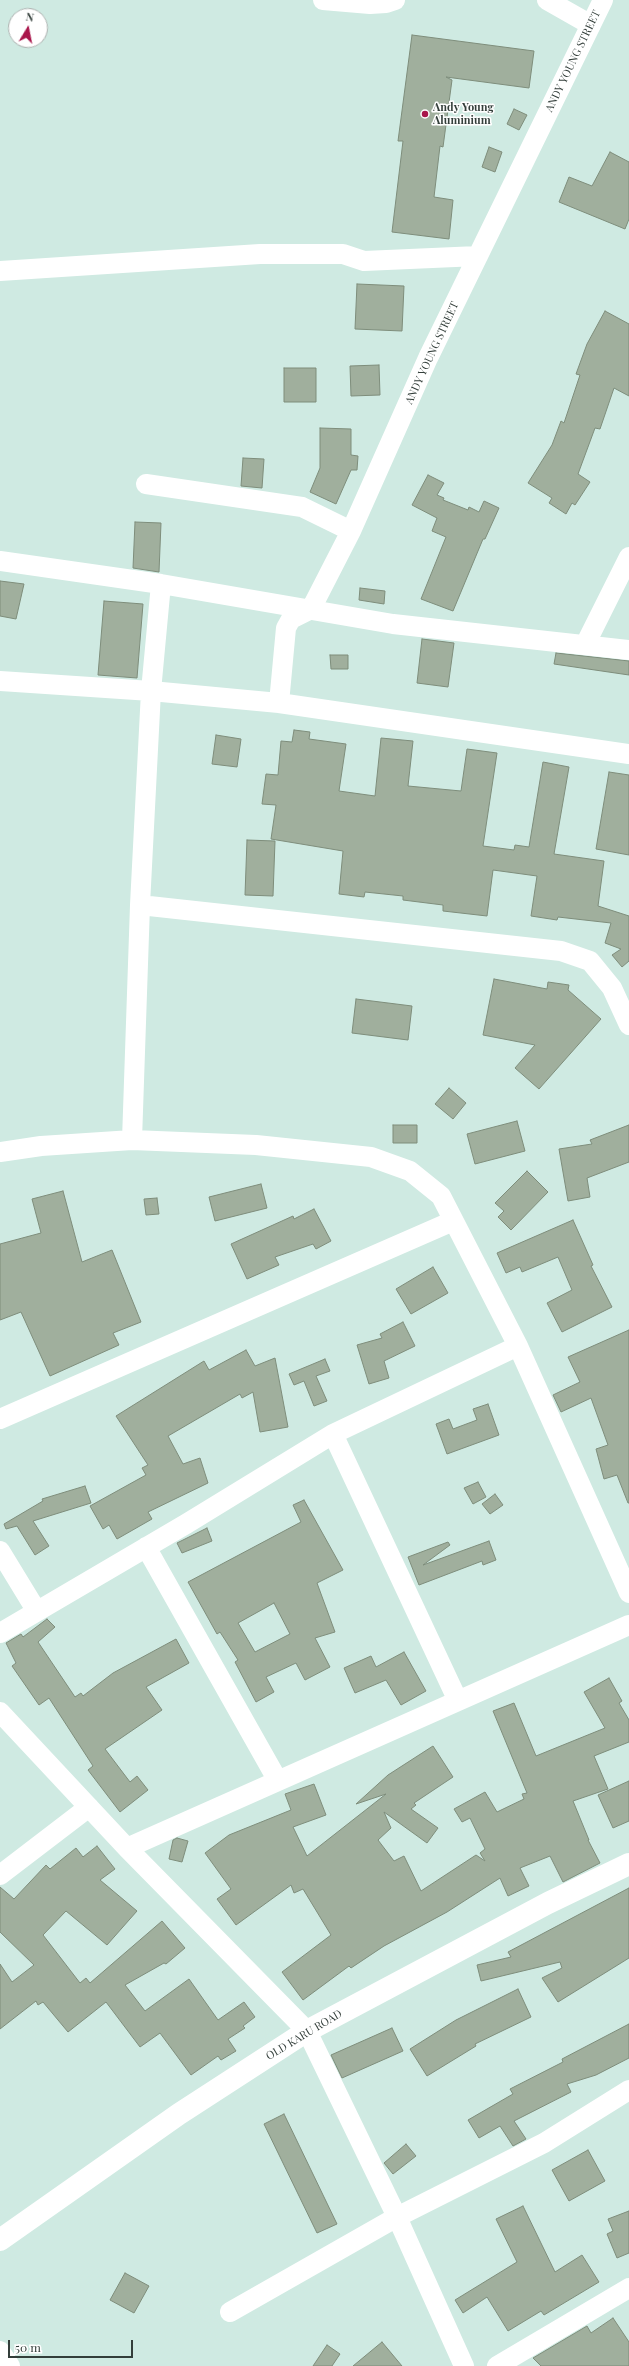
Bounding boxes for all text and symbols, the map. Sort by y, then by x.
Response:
north arrow [8,8,48,48]
street label: ANDY YOUNG STREET [543,8,603,114]
text: N [25,9,35,25]
place label: Andy Young Aluminium [433,101,494,127]
marker: Andy Young Aluminium [420,109,430,119]
street label: ANDY YOUNG STREET [402,300,462,406]
street label: OLD KARU ROAD [264,2007,344,2063]
scale bar [10,2332,135,2358]
text: 50 m [15,2339,41,2355]

